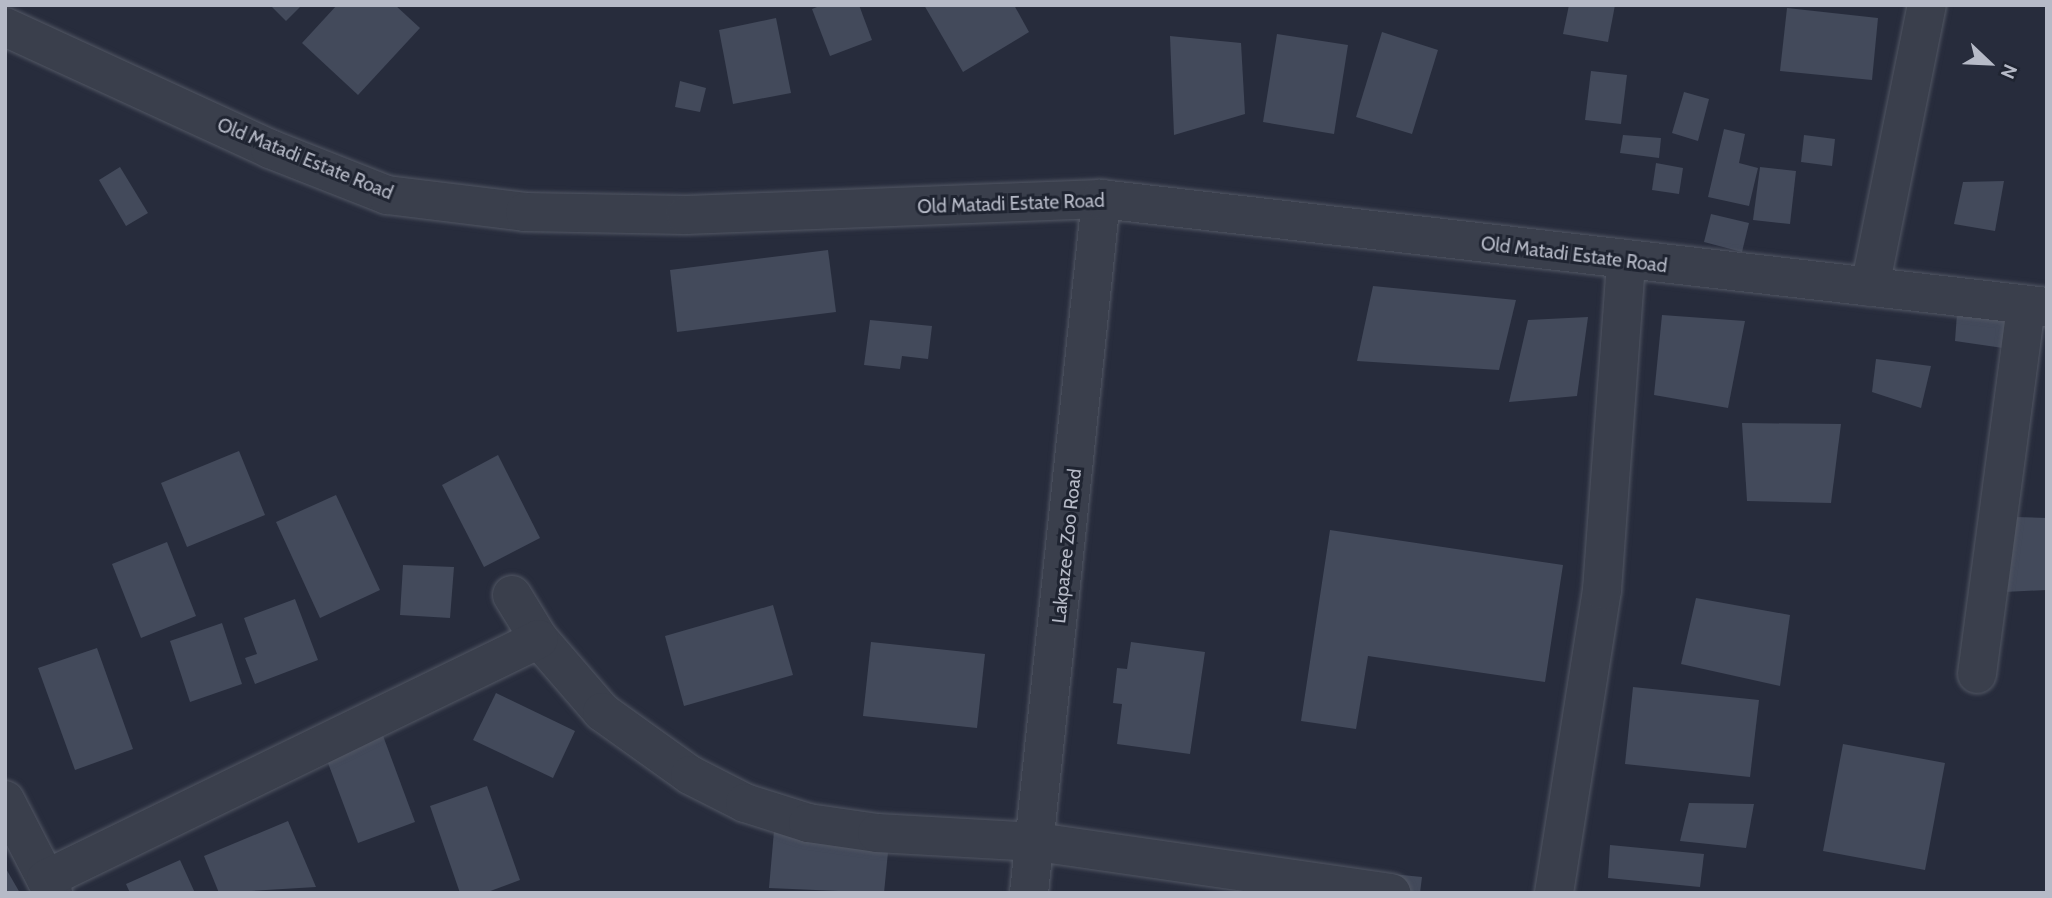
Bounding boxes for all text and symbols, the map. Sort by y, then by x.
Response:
north arrow [1954,28,2024,98]
text: N [1996,61,2022,82]
street label: Old Matadi Estate Road [214,113,396,205]
street label: Old Matadi Estate Road [917,189,1105,219]
street label: Old Matadi Estate Road [1480,232,1668,278]
street label: Lakpazee Zoo Road [1048,467,1086,625]

